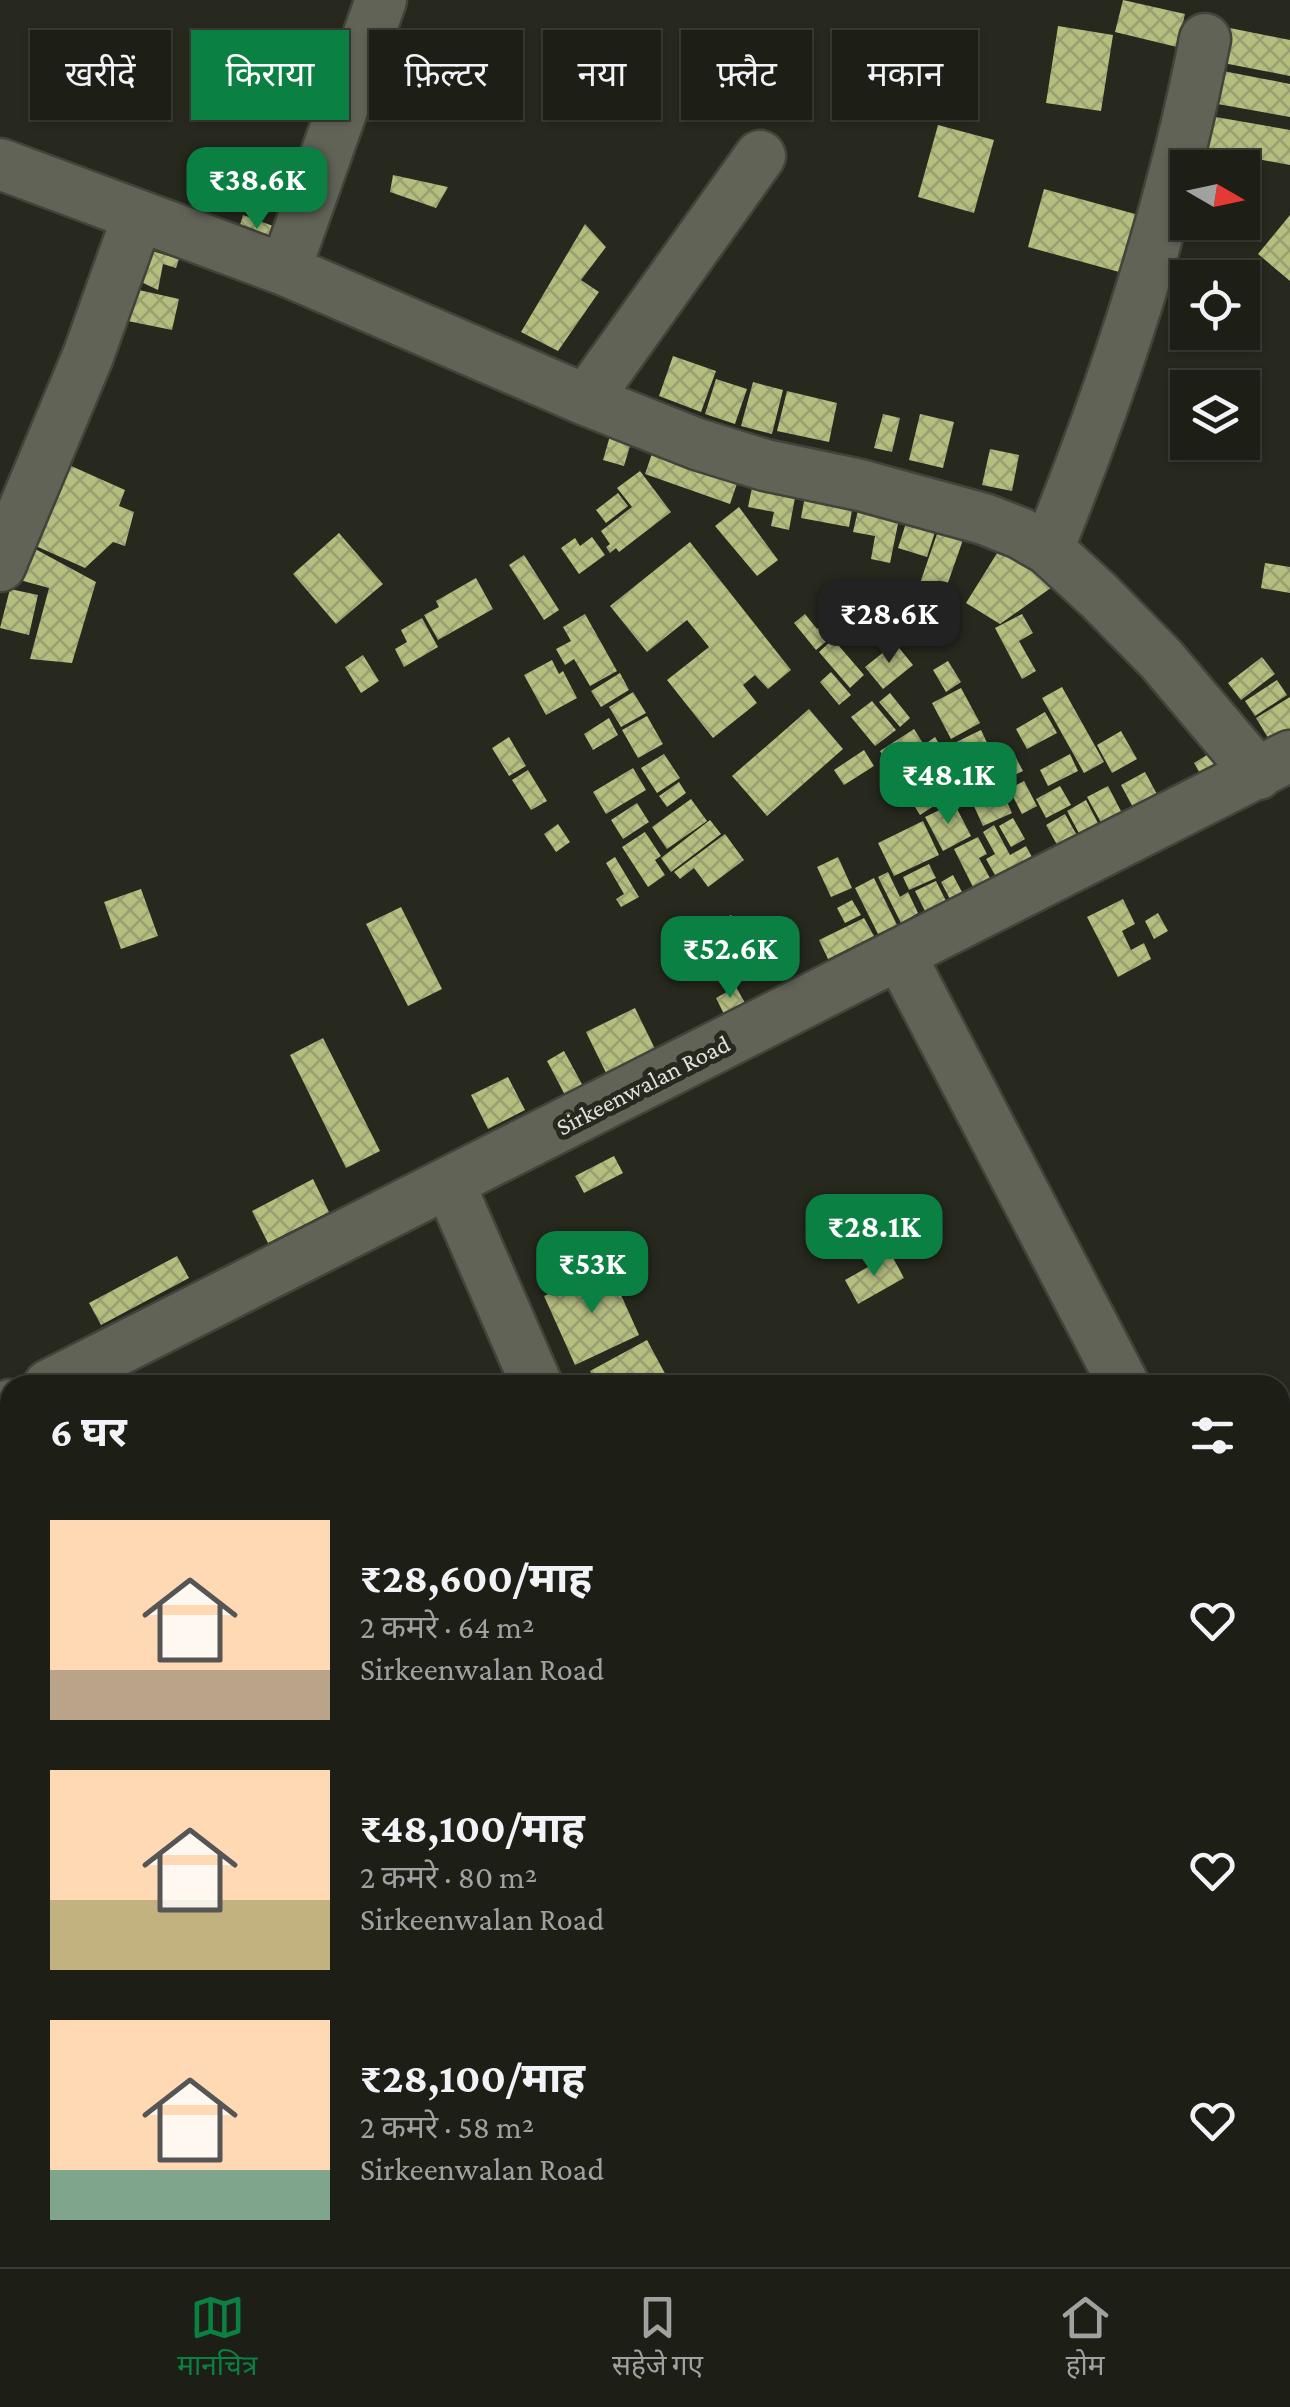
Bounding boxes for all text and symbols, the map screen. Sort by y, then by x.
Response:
chip: खरीदें [30,30,171,120]
chip: किराया [191,30,349,120]
chip: फ़िल्टर [369,30,523,120]
chip: नया [543,30,661,120]
chip: फ़्लैट [681,30,812,120]
chip: मकान [832,30,978,120]
pin: ₹38.6K [176,147,338,232]
north arrow [1170,150,1260,240]
map controls [1170,150,1260,460]
text: ₹38.6K [208,161,306,197]
button: locate [1170,260,1260,350]
button: layers [1170,370,1260,460]
pin: ₹28.6K [808,581,970,666]
text: ₹28.6K [840,595,938,631]
pin: ₹48.1K [867,742,1029,827]
text: ₹48.1K [902,756,994,792]
pin: ₹52.6K [649,916,811,1001]
text: ₹52.6K [683,930,777,966]
street label: Sirkeenwalan Road [552,1030,734,1140]
pin: ₹28.1K [793,1194,955,1279]
text: ₹28.1K [828,1208,920,1244]
pin: ₹53K [533,1231,651,1316]
text: ₹53K [558,1245,626,1281]
text: 6 घर [50,1408,127,1455]
icon: filters [1185,1408,1240,1463]
text: ₹28,600/माह [360,1554,592,1601]
icon: home [130,1560,250,1680]
icon: heart [1185,1593,1240,1648]
text: 2 कमरे · 64 m² [360,1609,535,1645]
text: Sirkeenwalan Road [360,1651,604,1687]
text: ₹48,100/माह [360,1804,585,1851]
icon: home [130,1810,250,1930]
icon: heart [1185,1843,1240,1898]
text: 2 कमरे · 80 m² [360,1859,537,1895]
text: Sirkeenwalan Road [360,1901,604,1937]
text: ₹28,100/माह [360,2054,585,2101]
icon: home [130,2060,250,2180]
icon: heart [1185,2093,1240,2148]
text: 2 कमरे · 58 m² [360,2109,534,2145]
text: Sirkeenwalan Road [360,2151,604,2187]
tab: मानचित्र [177,2290,257,2386]
tab: सहेजे गए [612,2290,703,2386]
tab: होम [1058,2290,1113,2386]

